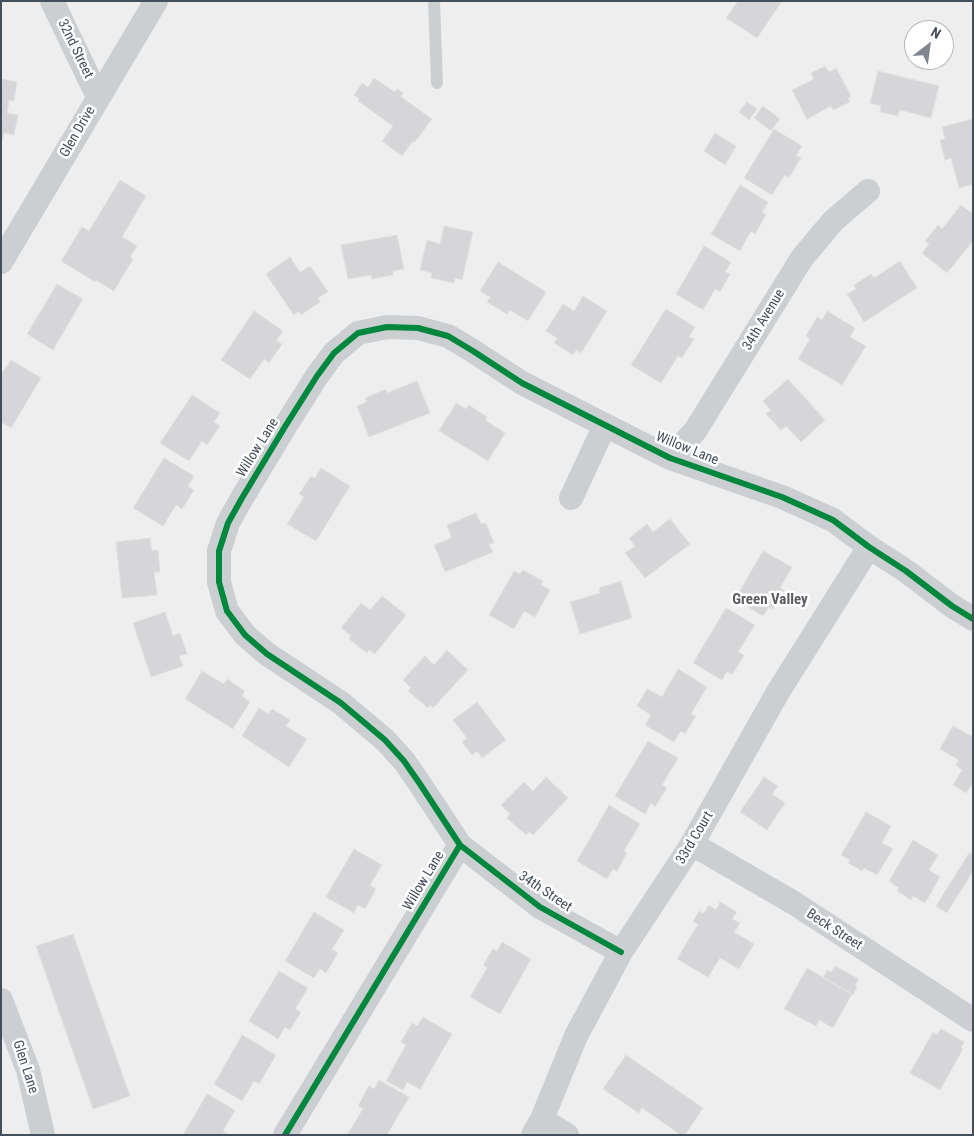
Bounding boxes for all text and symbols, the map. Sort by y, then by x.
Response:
street label: 32nd Street [54,17,96,81]
north arrow [904,20,954,70]
text: N [928,24,944,42]
street label: Glen Drive [57,104,99,160]
street label: 34th Avenue [739,286,789,354]
street label: Willow Lane [233,415,283,481]
street label: Willow Lane [653,429,721,469]
district label: Green Valley [732,591,808,609]
street label: 33rd Court [673,809,717,867]
street label: Willow Lane [400,848,448,914]
street label: 34th Street [515,868,575,916]
street label: Beck Street [803,906,865,954]
street label: Glen Lane [9,1038,41,1096]

